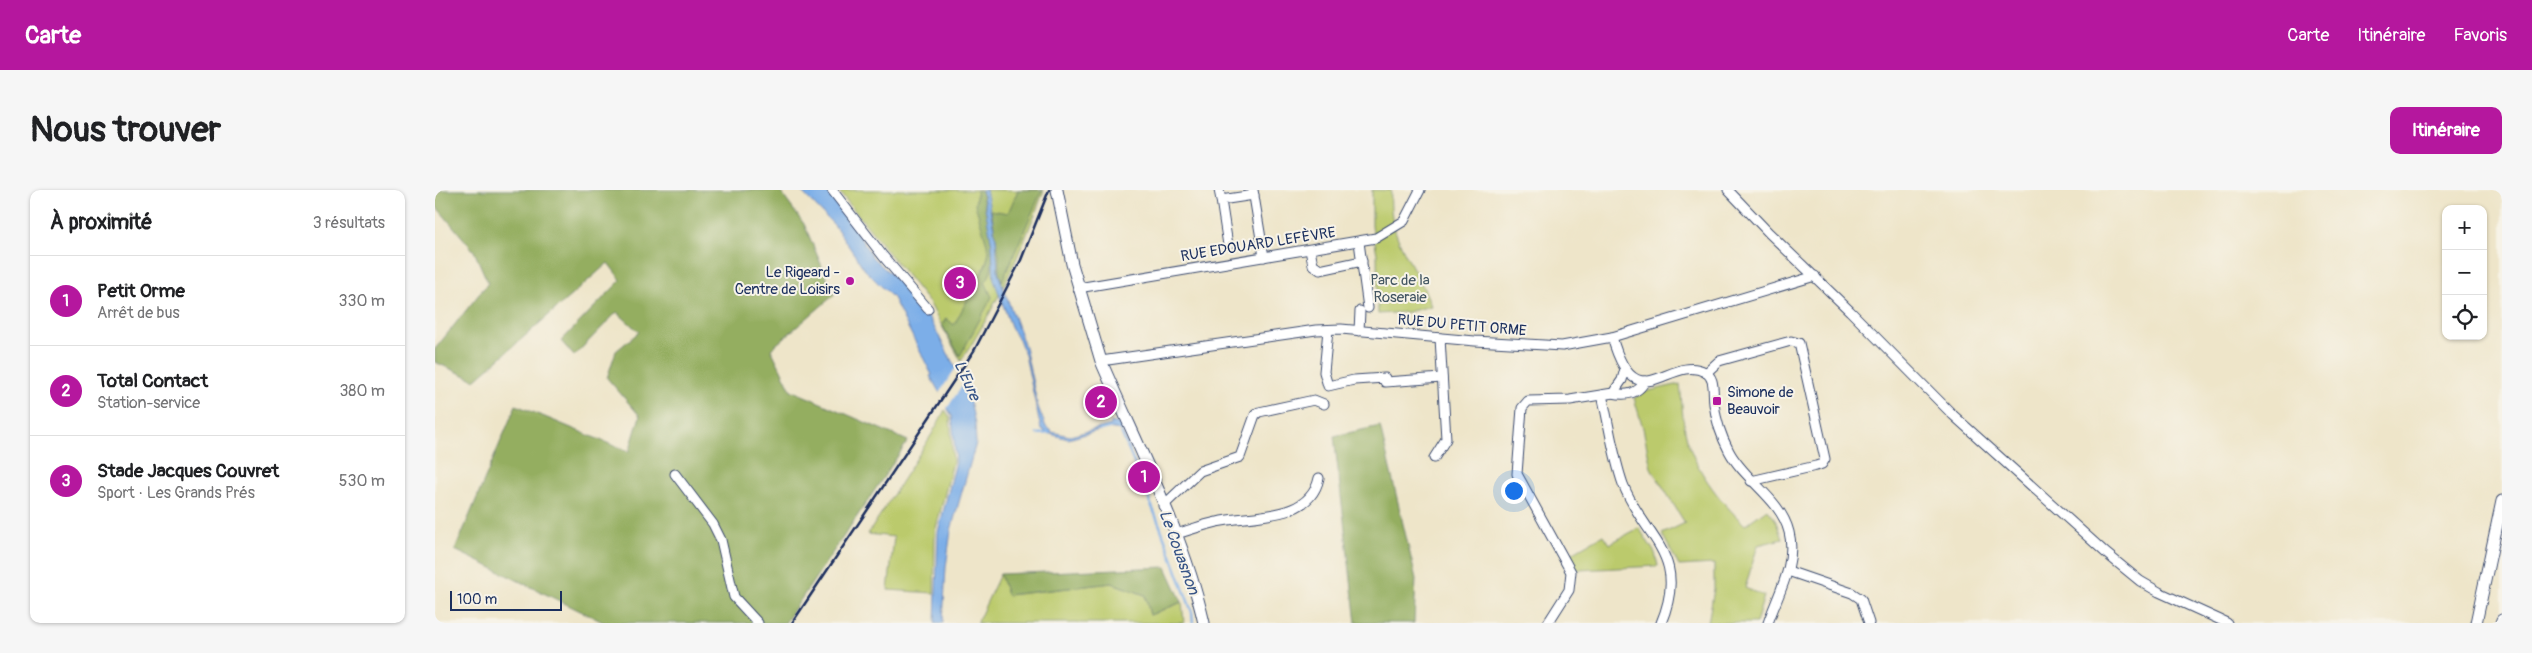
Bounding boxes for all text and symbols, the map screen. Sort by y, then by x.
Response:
text: Carte [25,21,81,50]
text: Carte [2287,24,2329,47]
text: Itinéraire [2357,24,2425,47]
text: Favoris [2453,24,2507,47]
button: Itinéraire [2390,107,2502,154]
text: Nous trouver [30,108,221,152]
map controls [2442,205,2487,340]
button: + [2442,205,2487,250]
text: À proximité [50,209,153,236]
text: 3 résultats [313,213,385,233]
street label: RUE EDOUARD LEFÈVRE [1179,223,1337,266]
button: − [2442,250,2487,295]
place label: Le Rigeard - Centre de Loisirs [735,263,840,299]
pin: 3 [944,264,976,302]
park label: Parc de la Roseraie [1370,271,1430,307]
marker: Le Rigeard - Centre de Loisirs [844,275,856,287]
text: Petit Orme [97,279,185,303]
text: 1 [63,291,69,311]
text: 330 m [339,291,385,311]
button: locate [2442,295,2487,340]
text: Arrêt de bus [97,303,180,323]
street label: RUE DU PETIT ORME [1397,310,1527,341]
water label: L'Eure [949,357,986,406]
text: Total Contact [97,369,208,393]
text: 2 [62,381,70,401]
text: 380 m [339,381,385,401]
pin: 2 [1085,383,1117,421]
place label: Simone de Beauvoir [1727,383,1794,419]
text: Station-service [97,393,200,413]
marker: Simone de Beauvoir [1711,395,1723,407]
pin: 1 [1128,458,1160,496]
text: Stade Jacques Couvret [97,459,279,483]
text: 3 [62,471,70,491]
text: 530 m [339,471,385,491]
your location [1501,478,1527,504]
text: Sport · Les Grands Prés [97,483,255,503]
water label: Le Couasnon [1155,507,1204,598]
scale bar [450,588,563,611]
text: 100 m [457,591,497,608]

